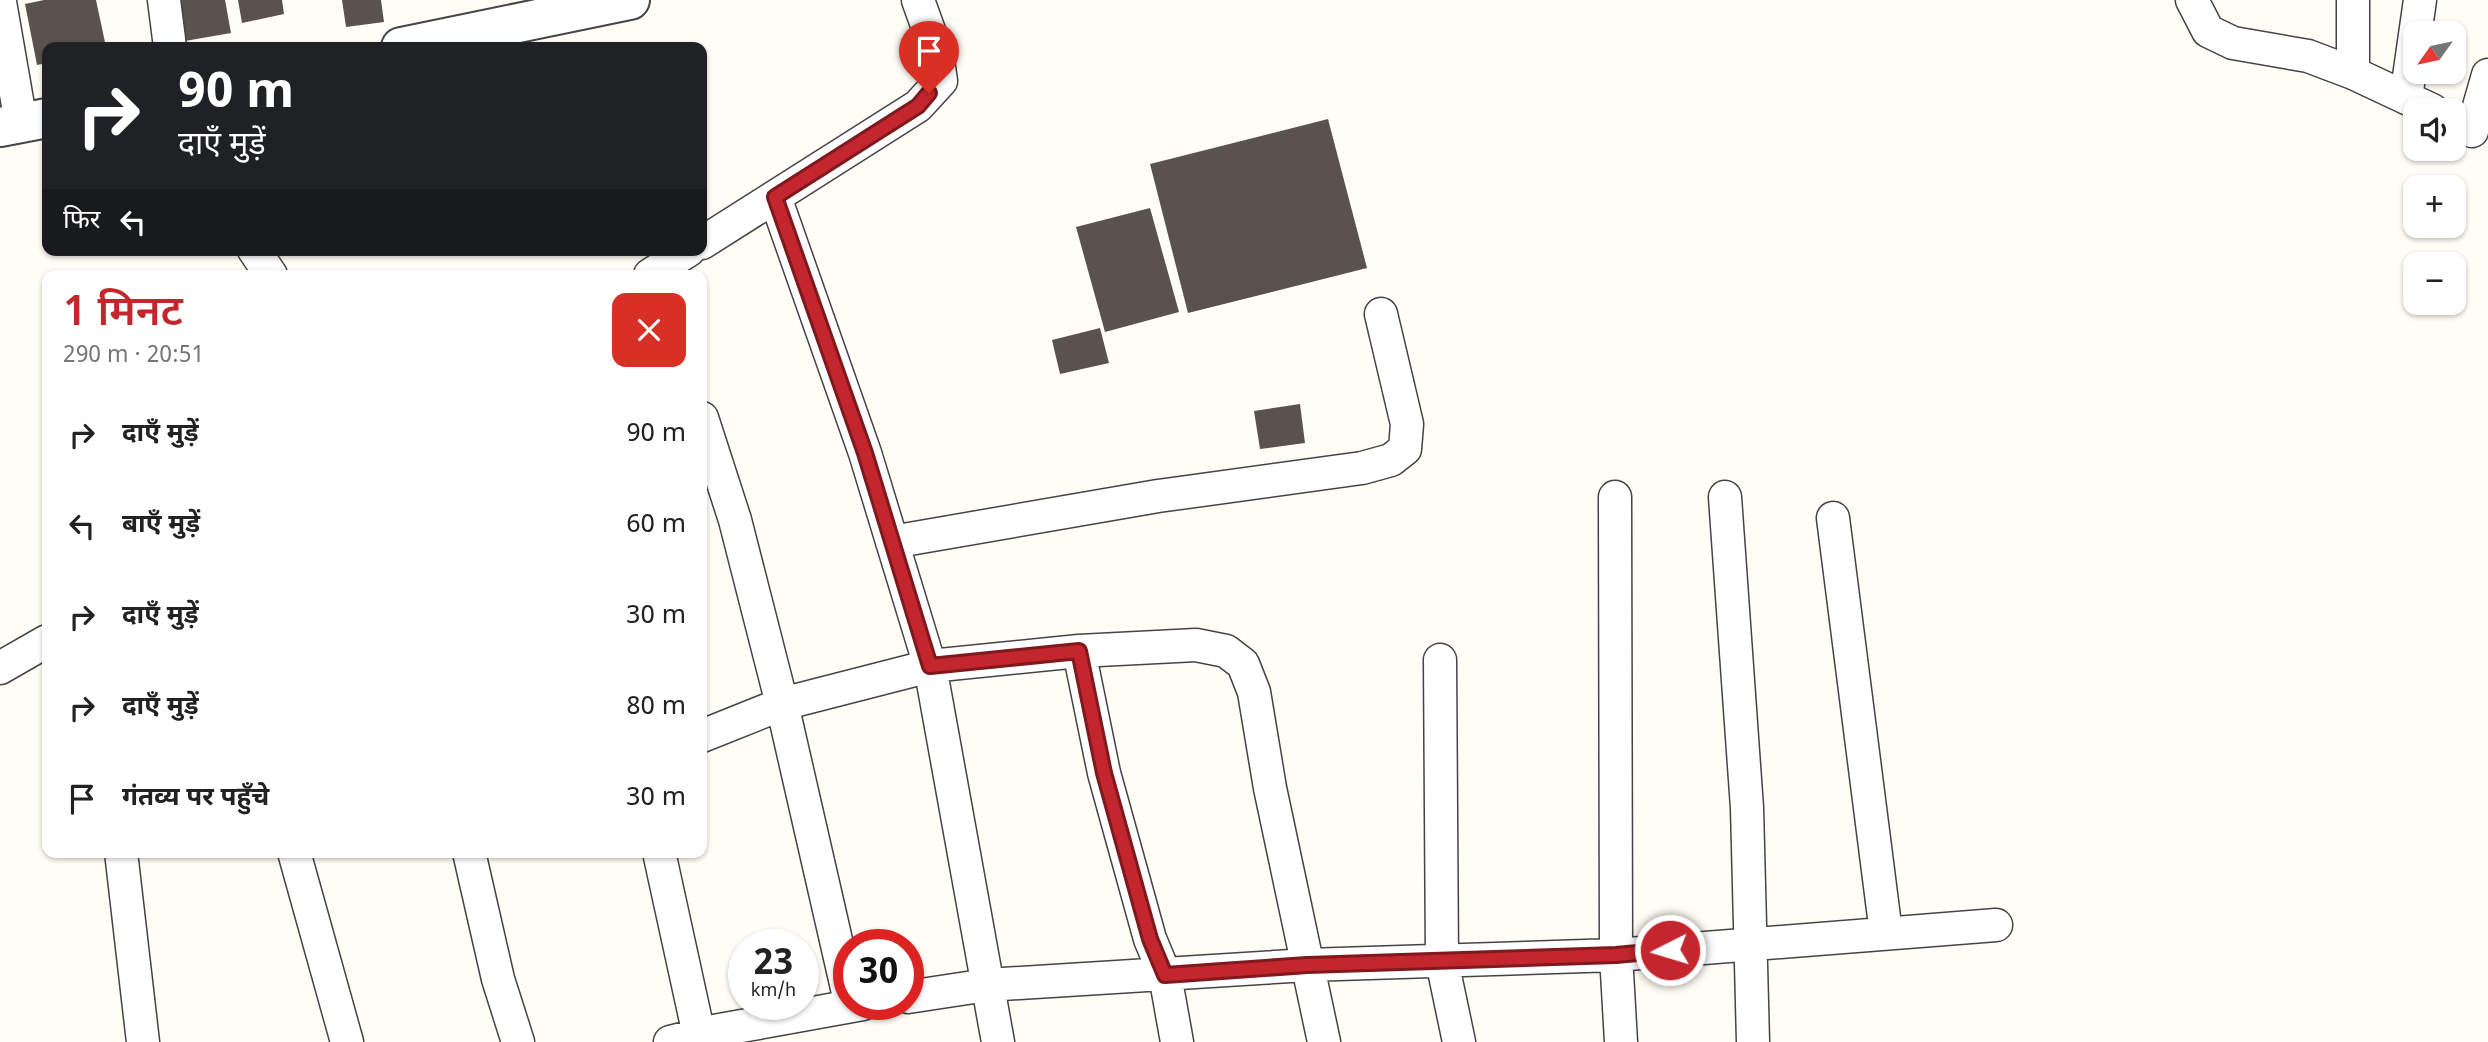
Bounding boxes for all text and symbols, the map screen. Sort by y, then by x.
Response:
pin [899,21,959,93]
north arrow [2403,21,2466,84]
map controls [2403,21,2466,315]
icon: arrive [910,32,948,70]
text: 90 m [178,63,294,127]
icon: right [63,70,154,161]
button: sound [2403,98,2466,161]
text: दाएँ मुड़ें [178,125,266,167]
button: + [2403,175,2466,238]
icon: left [114,203,152,241]
text: फिर [63,205,100,239]
button: − [2403,252,2466,315]
text: 1 मिनट [63,287,183,342]
button: close [612,293,686,367]
text: 290 m · 20:51 [63,341,204,371]
icon: right [63,416,101,454]
text: दाएँ मुड़ें [122,418,199,452]
text: 90 m [626,418,686,452]
icon: left [63,507,101,545]
text: बाएँ मुड़ें [122,509,200,543]
text: 60 m [626,509,686,543]
icon: right [63,598,101,636]
text: दाएँ मुड़ें [122,600,199,634]
text: 30 m [626,600,686,634]
icon: right [63,689,101,727]
text: दाएँ मुड़ें [122,691,199,725]
text: 80 m [626,691,686,725]
icon: arrive [63,780,101,818]
text: गंतव्य पर पहुँचे [122,782,269,816]
text: 30 m [626,782,686,816]
position arrow [1633,913,1707,987]
speed limit sign: 30 [833,929,924,1020]
text: 23 [754,943,793,988]
text: km/h [751,980,796,1003]

